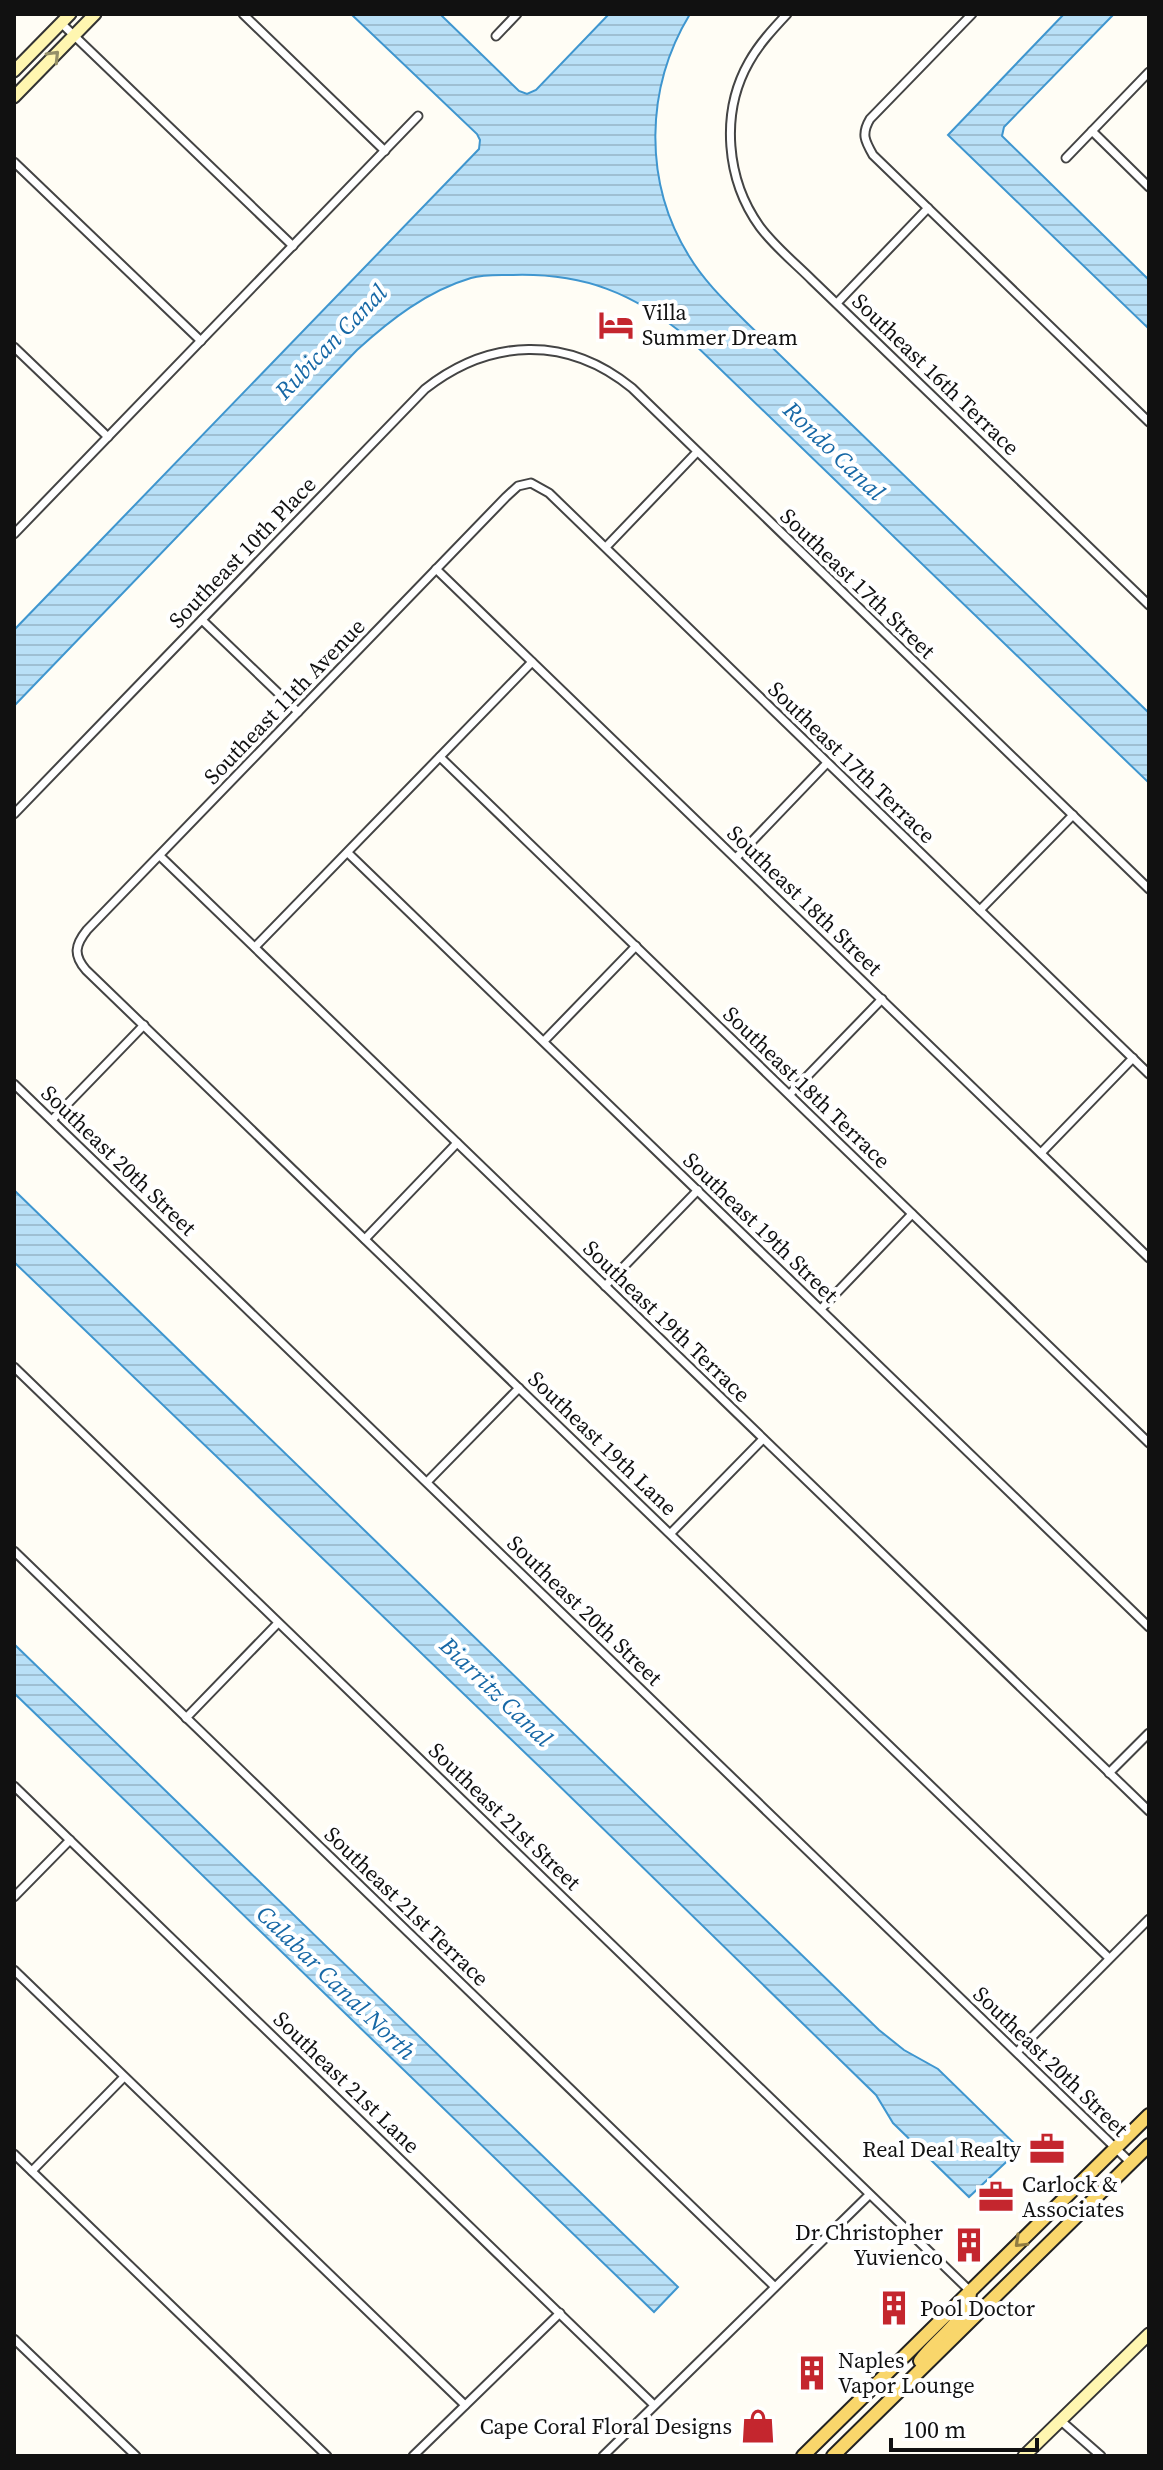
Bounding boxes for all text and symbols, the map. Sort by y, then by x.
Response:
one-way arrow [45,50,59,65]
water label: Rubican Canal [266,277,394,407]
street label: Southeast 16th Terrace [846,286,1026,462]
place label: Villa Summer Dream [642,297,798,352]
hotel icon: Villa Summer Dream [597,306,635,344]
water label: Rondo Canal [775,393,893,508]
street label: Southeast 10th Place [162,470,322,634]
street label: Southeast 17th Street [774,501,943,665]
street label: Southeast 11th Avenue [197,611,371,791]
street label: Southeast 17th Terrace [762,674,942,850]
street label: Southeast 18th Street [721,818,890,982]
street label: Southeast 18th Terrace [717,999,897,1175]
street label: Southeast 20th Street [35,1078,204,1242]
street label: Southeast 19th Street [677,1145,846,1309]
street label: Southeast 19th Terrace [577,1233,757,1409]
street label: Southeast 19th Lane [522,1364,684,1522]
street label: Southeast 20th Street [501,1528,670,1692]
water label: Biarritz Canal [432,1629,560,1754]
street label: Southeast 21st Street [422,1735,588,1897]
street label: Southeast 21st Terrace [318,1819,496,1993]
water label: Calabar Canal North [249,1898,423,2067]
street label: Southeast 20th Street [967,1979,1136,2143]
street label: Southeast 21st Lane [267,2004,427,2160]
office icon: Real Deal Realty [1028,2130,1066,2168]
place label: Real Deal Realty [862,2134,1022,2164]
place label: Carlock & Associates [1022,2169,1124,2224]
office icon: Carlock & Associates [977,2178,1015,2216]
place label: Dr Christopher Yuvienco [795,2217,944,2272]
building icon: Dr Christopher Yuvienco [950,2226,988,2264]
one-way arrow [1015,2233,1029,2247]
building icon: Pool Doctor [875,2289,913,2327]
place label: Pool Doctor [920,2293,1036,2323]
place label: Naples Vapor Lounge [838,2345,975,2400]
building icon: Naples Vapor Lounge [793,2354,831,2392]
scale bar [891,2402,1037,2452]
shop icon: Cape Coral Floral Designs [739,2407,777,2445]
place label: Cape Coral Floral Designs [480,2411,732,2441]
text: 100 m [903,2413,966,2446]

